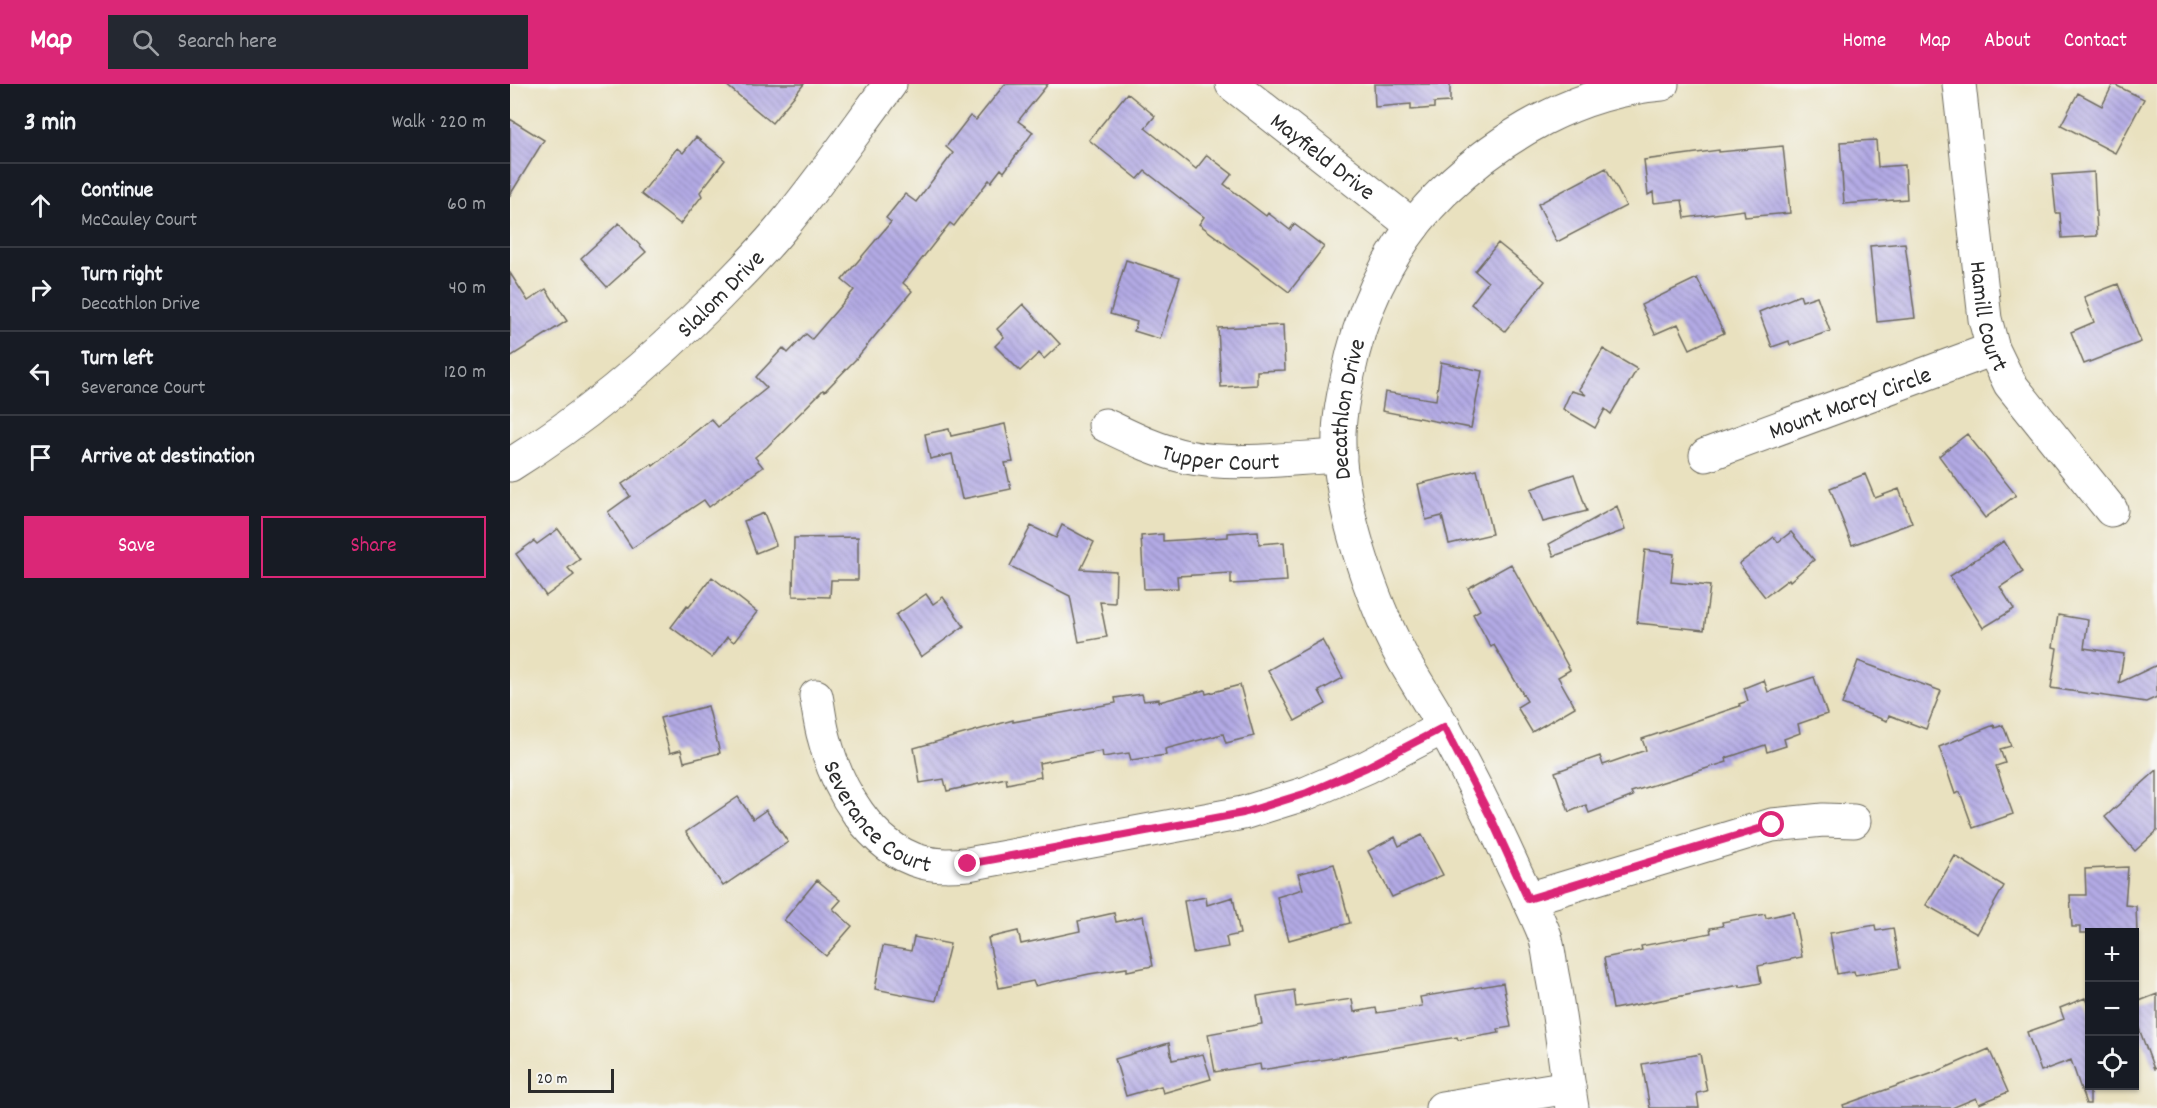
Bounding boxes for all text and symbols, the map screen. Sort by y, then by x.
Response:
search box [108,15,528,69]
text: Map [30,22,72,62]
icon: search [129,26,162,59]
text: Search here [177,27,277,58]
text: Home [1842,27,1886,57]
text: Map [1919,27,1951,57]
text: About [1984,27,2031,57]
text: Contact [2064,27,2127,57]
text: 3 min [24,105,76,142]
street label: Mayfield Drive [1262,106,1381,210]
text: Walk · 220 m [392,109,486,137]
text: Continue [81,176,153,207]
icon: ahead [24,189,57,222]
text: 60 m [447,191,486,219]
text: McCauley Court [81,207,197,235]
street label: Slalom Drive [671,244,774,347]
street label: Hamill Court [1959,259,2016,378]
text: Turn right [81,260,163,291]
icon: right [24,273,57,306]
text: 40 m [448,275,486,303]
text: Decathlon Drive [81,291,200,319]
street label: Decathlon Drive [1325,335,1376,482]
text: Turn left [81,344,153,375]
icon: left [24,357,57,390]
text: 120 m [444,359,486,387]
street label: Mount Marcy Circle [1765,359,1937,450]
text: Severance Court [81,375,205,403]
street label: Tupper Court [1157,437,1281,482]
icon: arrive [24,441,57,474]
text: Arrive at destination [81,442,255,473]
button: Save [24,516,249,578]
button: Share [261,516,486,578]
street label: Severance Court [813,756,934,884]
route start [1758,811,1784,837]
route end [954,850,980,876]
map controls [2085,928,2139,1090]
button: + [2085,928,2139,982]
button: − [2085,982,2139,1036]
button: locate [2085,1036,2139,1090]
scale bar [528,1066,614,1094]
text: 20 m [537,1068,567,1091]

